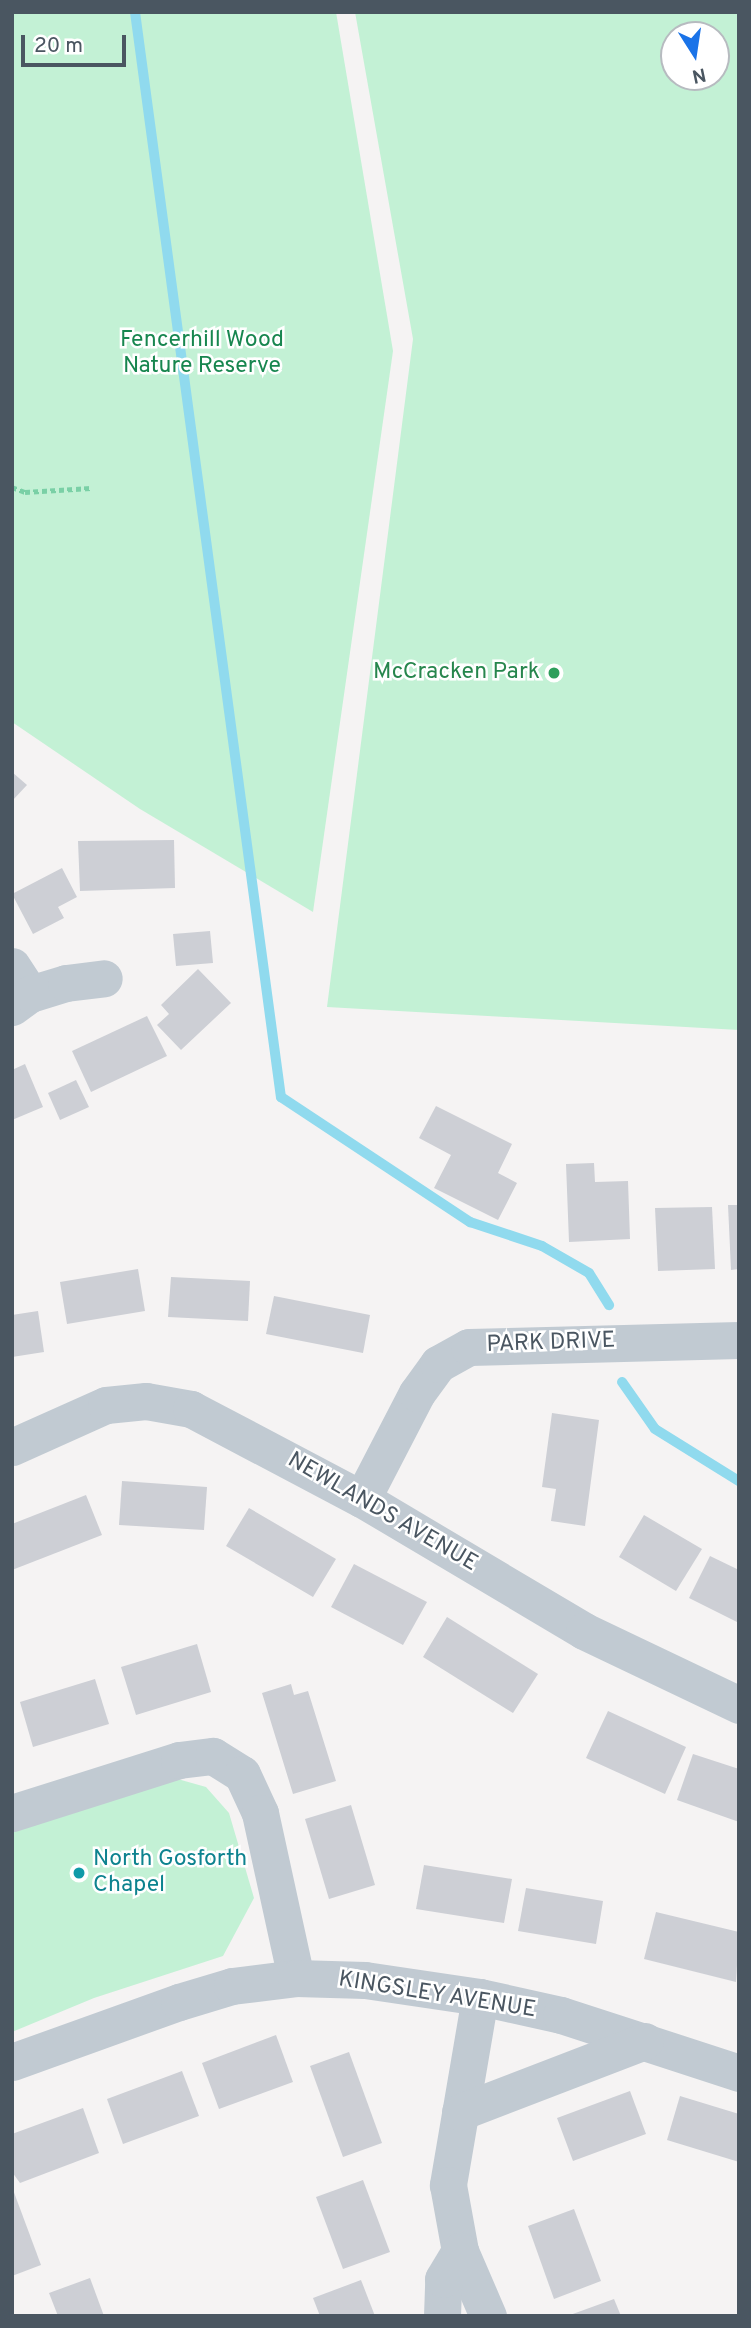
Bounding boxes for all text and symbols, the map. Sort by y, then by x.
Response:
scale bar [24,21,130,65]
north arrow [660,21,730,91]
text: 20 m [34,33,83,60]
text: N [690,61,708,88]
park label: Fencerhill Wood Nature Reserve [120,327,284,381]
place label: McCracken Park [373,659,540,687]
marker: McCracken Park [546,665,562,681]
street label: PARK DRIVE [486,1328,616,1360]
street label: NEWLANDS AVENUE [282,1447,482,1579]
place label: North Gosforth Chapel [93,1846,247,1900]
marker: North Gosforth Chapel [71,1865,87,1881]
street label: KINGSLEY AVENUE [335,1967,539,2025]

